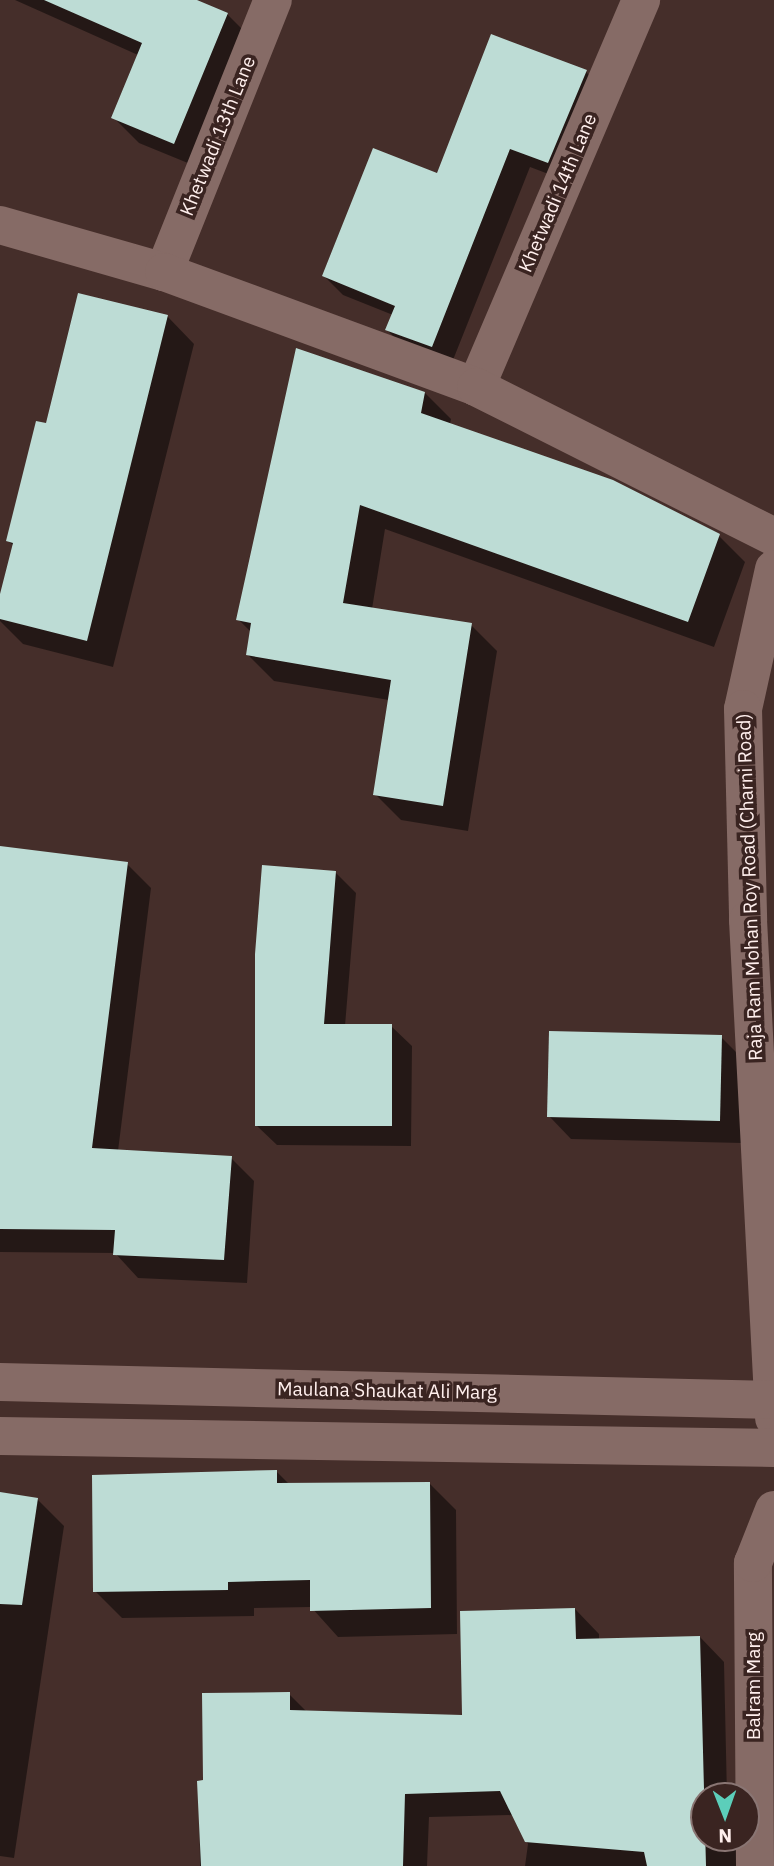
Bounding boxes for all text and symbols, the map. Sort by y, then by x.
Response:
street label: Khetwadi 13th Lane [176,53,260,219]
street label: Khetwadi 14th Lane [514,110,602,276]
street label: Raja Ram Mohan Roy Road (Charni Road) [733,713,767,1061]
street label: Maulana Shaukat Ali Marg [277,1378,497,1404]
street label: Balram Marg [743,1632,765,1740]
north arrow [690,1782,760,1852]
text: N [718,1824,732,1848]

